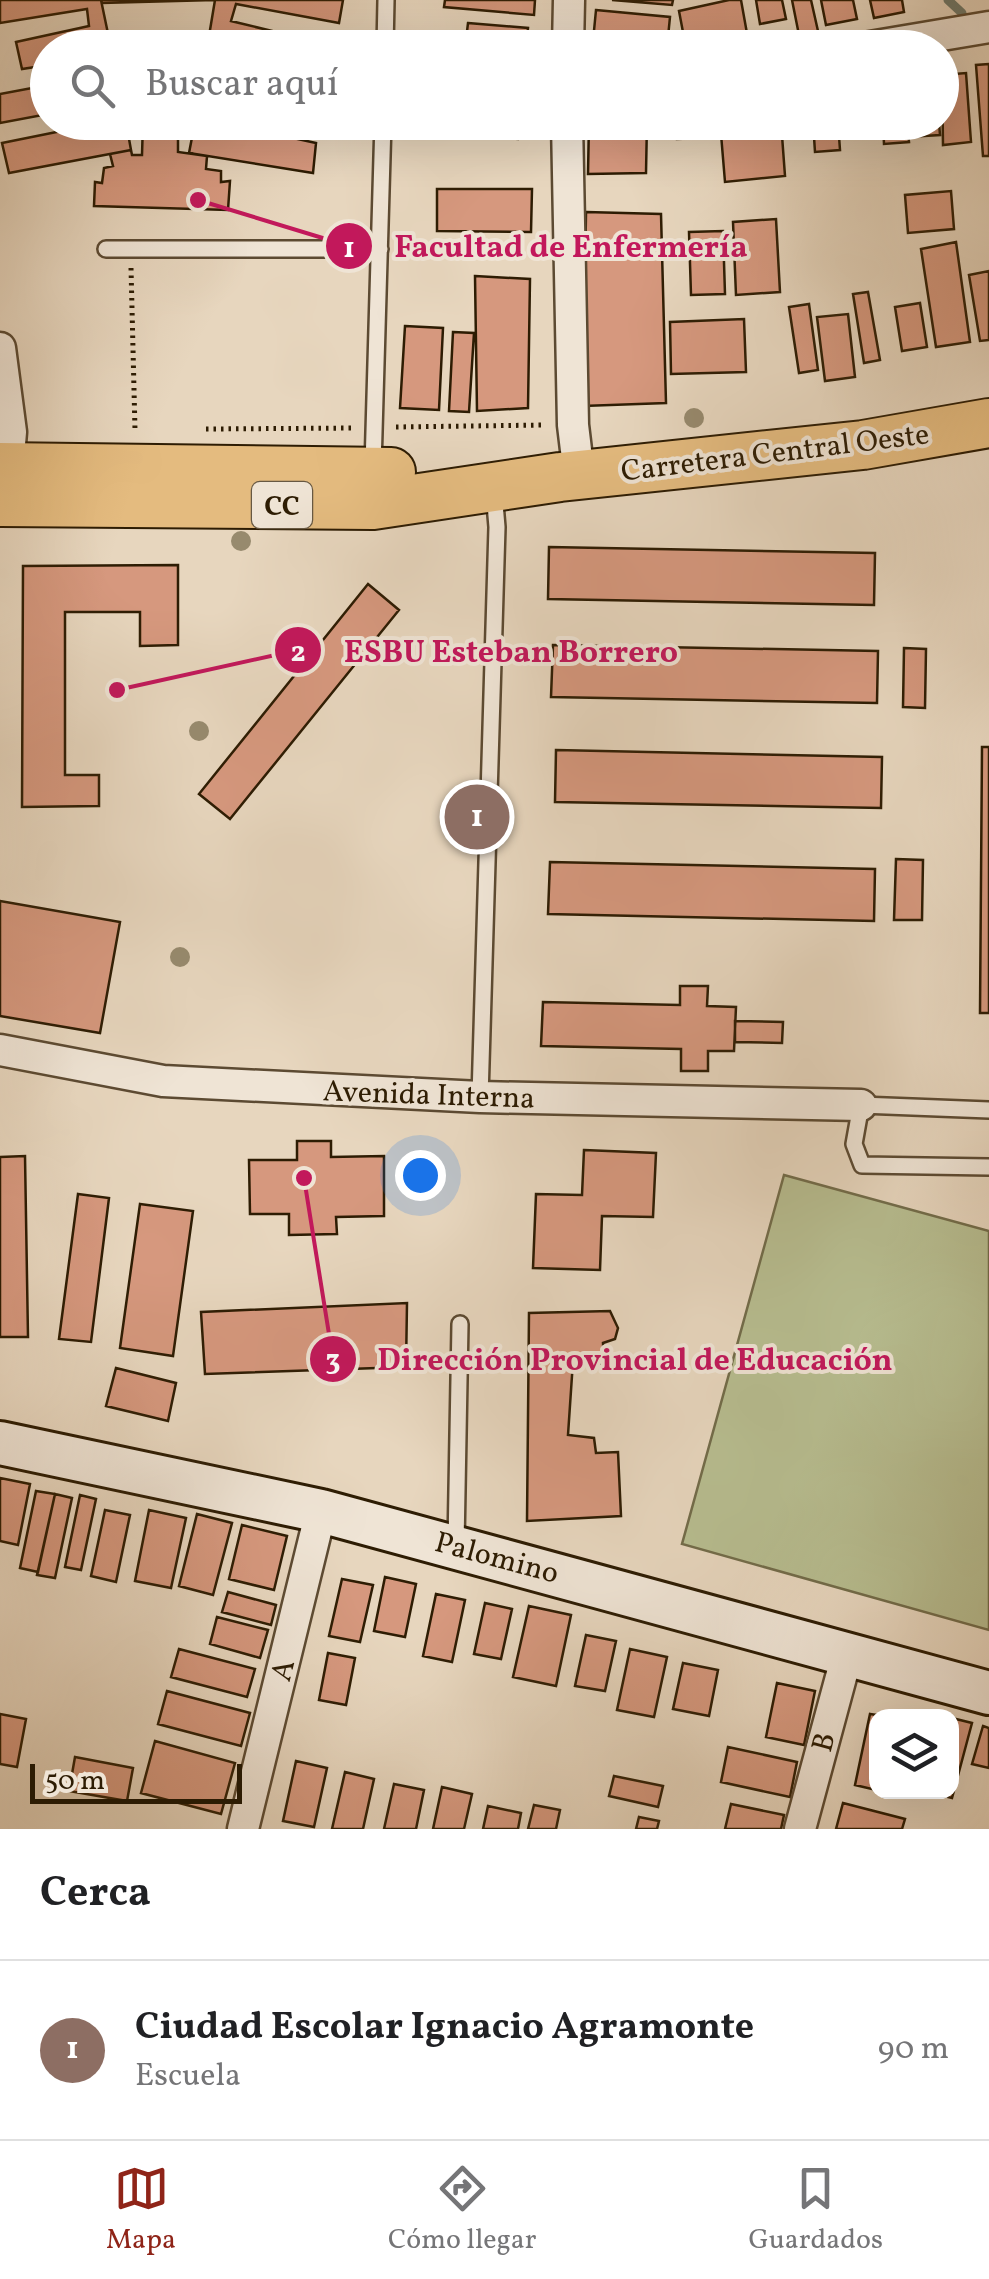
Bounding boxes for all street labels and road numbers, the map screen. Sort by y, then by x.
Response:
street label: Carretera Central Oeste [619,414,932,494]
road number: CC [252,482,312,528]
street label: Avenida Interna [322,1071,536,1121]
street label: Palomino [430,1522,563,1596]
street label: A [261,1655,307,1686]
street label: B [802,1728,848,1757]

